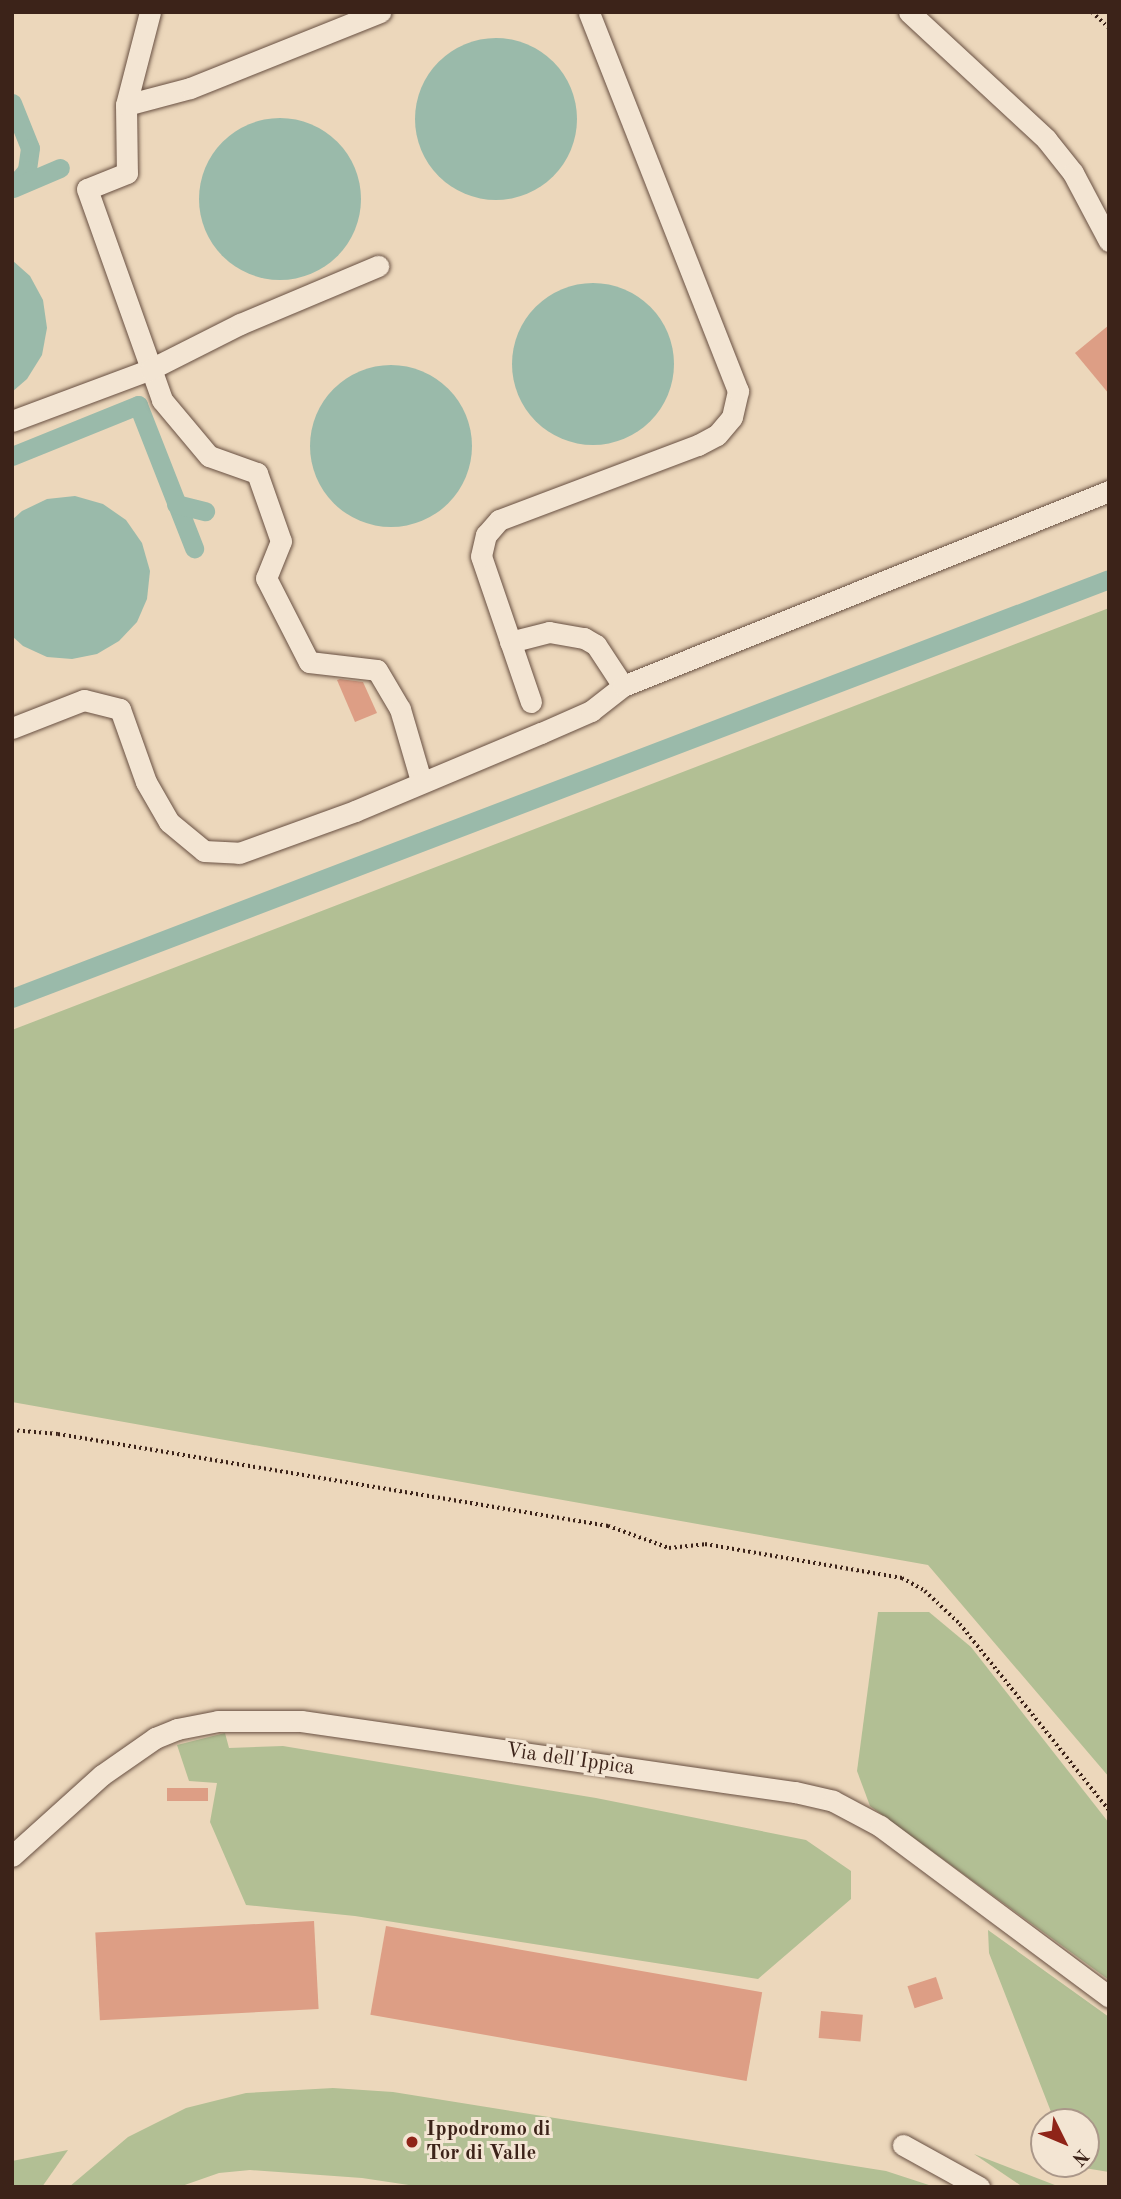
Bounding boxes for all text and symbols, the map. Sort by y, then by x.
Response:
street label: Via dell'Ippica [504,1739,636,1781]
north arrow [1030,2108,1100,2178]
place label: Ippodromo di Tor di Valle [426,2117,550,2167]
marker: Ippodromo di Tor di Valle [404,2134,420,2150]
text: N [1067,2145,1091,2168]

